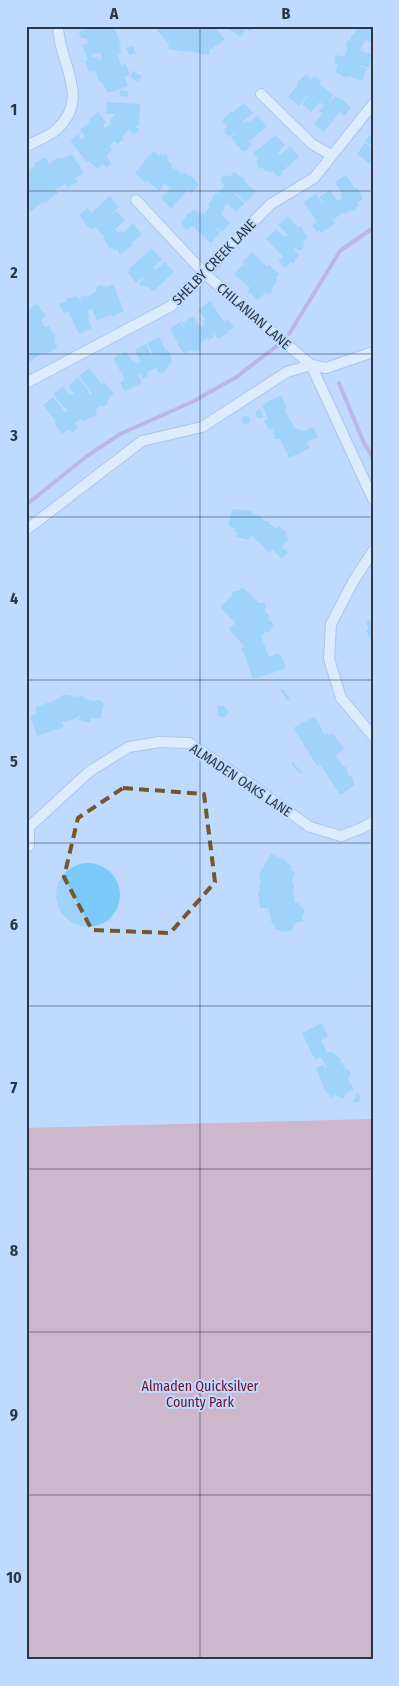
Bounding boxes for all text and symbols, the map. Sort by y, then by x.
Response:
text: A [109,4,119,23]
text: B [282,4,291,23]
text: 1 [11,100,17,119]
street label: SHELBY CREEK LANE [169,215,260,309]
text: 2 [9,263,18,282]
street label: CHILANIAN LANE [213,280,295,354]
text: 3 [9,426,18,445]
text: 4 [10,589,18,608]
street label: ALMADEN OAKS LANE [186,740,295,821]
text: 5 [10,752,18,771]
text: 6 [10,915,18,934]
text: 7 [11,1078,18,1097]
text: 8 [10,1241,19,1260]
park label: Almaden Quicksilver County Park [142,1378,259,1411]
text: 9 [10,1405,18,1424]
text: 10 [6,1568,22,1587]

